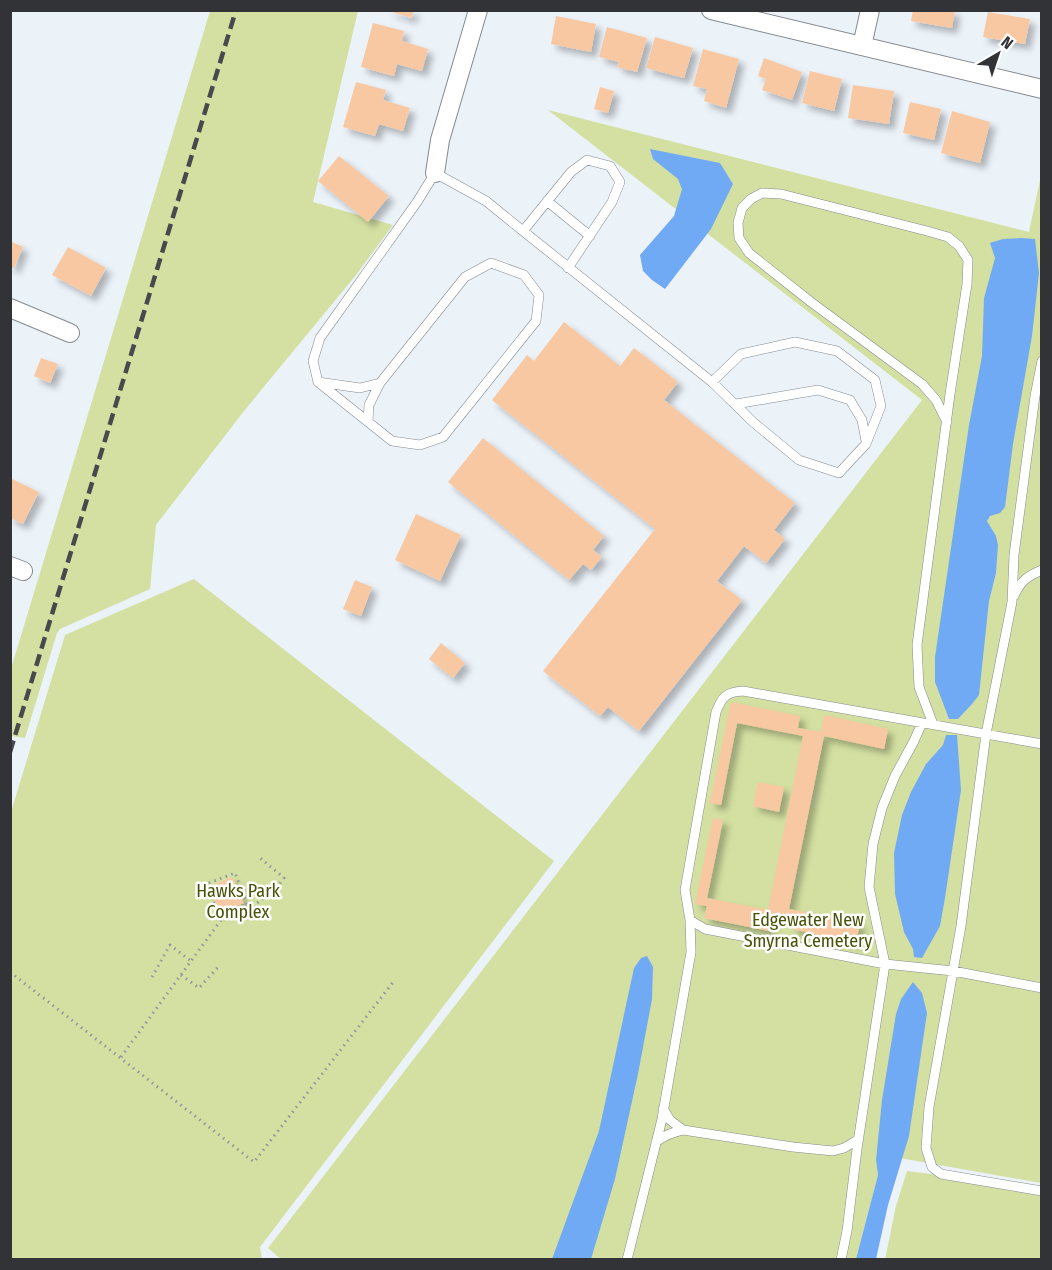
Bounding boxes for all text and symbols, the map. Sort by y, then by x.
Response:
north arrow [968,24,1028,84]
text: N [997,32,1017,53]
park label: Hawks Park Complex [196,880,280,923]
park label: Edgewater New Smyrna Cemetery [744,909,872,952]

